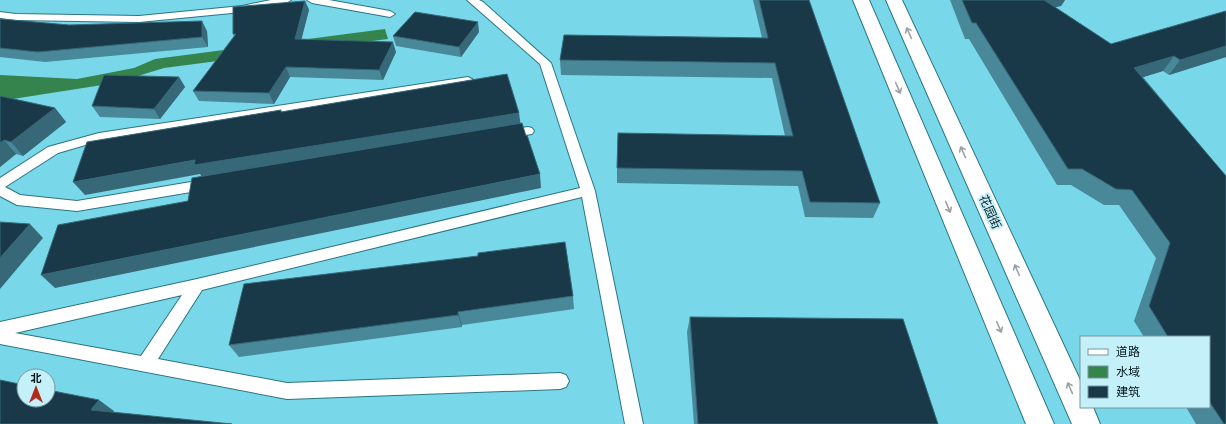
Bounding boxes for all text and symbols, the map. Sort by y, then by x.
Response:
one-way arrow [905,28,912,40]
one-way arrow [894,81,902,93]
one-way arrow [959,146,966,158]
street label: 花园街 [976,193,1004,231]
one-way arrow [945,201,953,213]
one-way arrow [1013,264,1020,276]
one-way arrow [996,321,1003,333]
legend [1080,336,1210,408]
text: 道路 [1116,345,1140,359]
text: 水域 [1116,365,1140,379]
north arrow [16,368,56,408]
text: 北 [31,372,42,385]
one-way arrow [1066,383,1073,395]
text: 建筑 [1116,385,1140,399]

